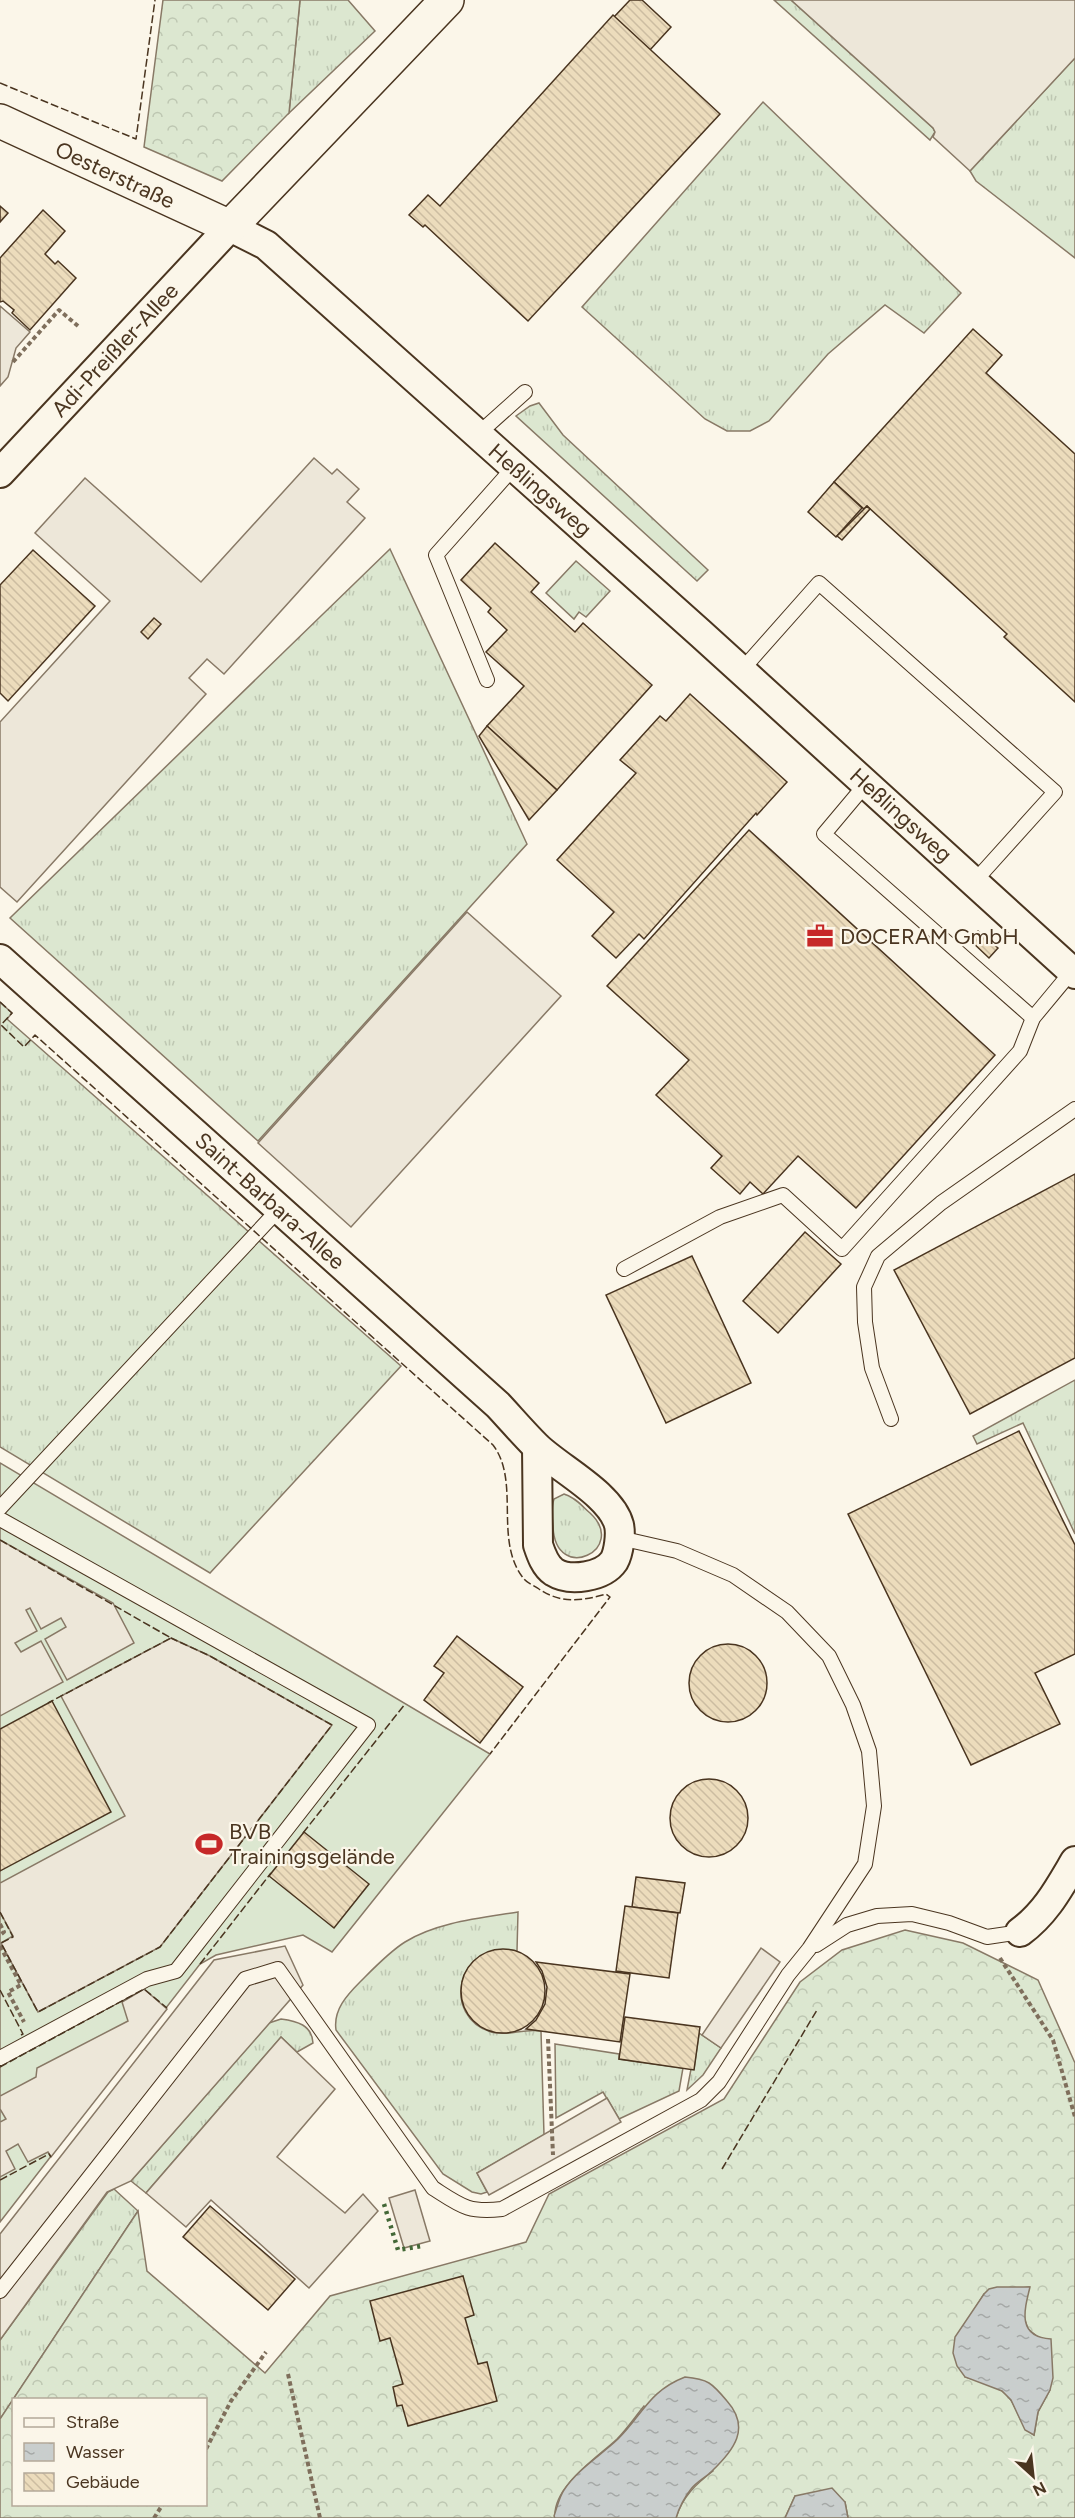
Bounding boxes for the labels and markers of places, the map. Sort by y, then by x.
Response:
office icon: DOCERAM GmbH [805,921,835,951]
place label: DOCERAM GmbH [840,923,1019,950]
place label: BVB Trainingsgelände [229,1818,395,1870]
sports icon: BVB Trainingsgelände [194,1829,224,1859]

